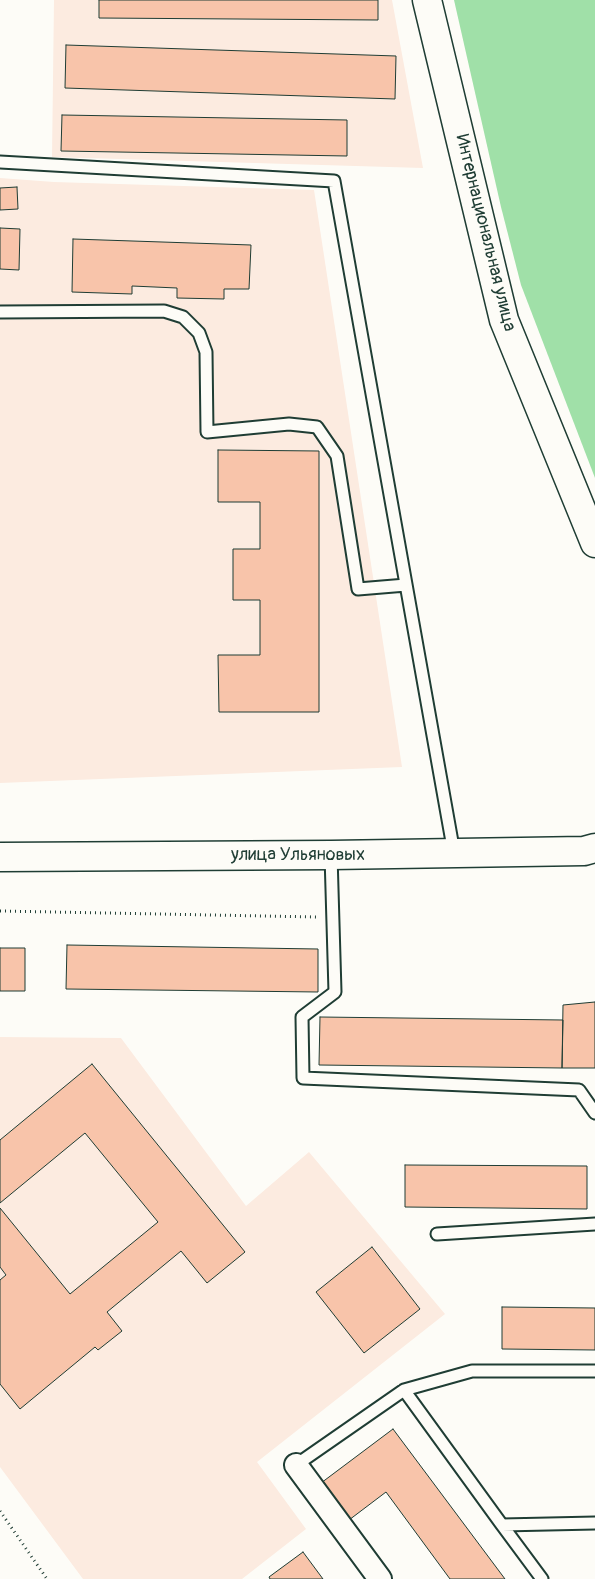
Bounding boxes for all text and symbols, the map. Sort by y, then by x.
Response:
street label: Интернациональная улица [450,132,520,334]
street label: улица Ульяновых [231,844,365,866]

